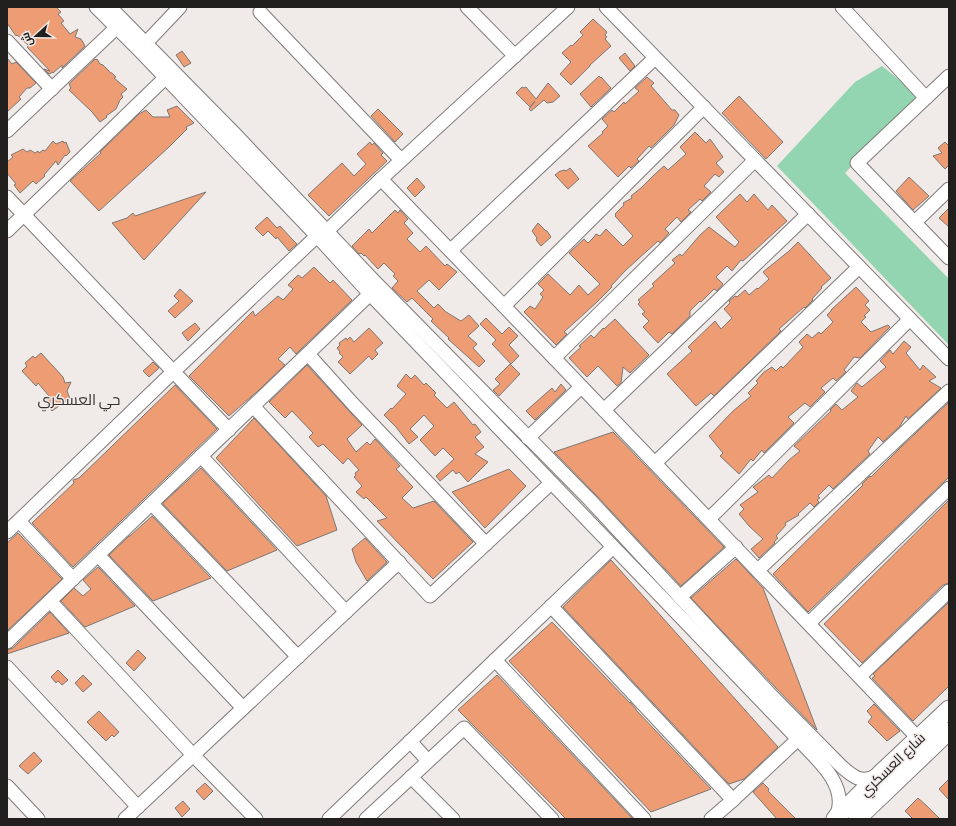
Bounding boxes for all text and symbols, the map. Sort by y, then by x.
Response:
north arrow [16,16,56,56]
text: ش [18,30,36,49]
district label: حي العسكري [38,390,120,412]
street label: شارع العسكري [856,729,931,802]

